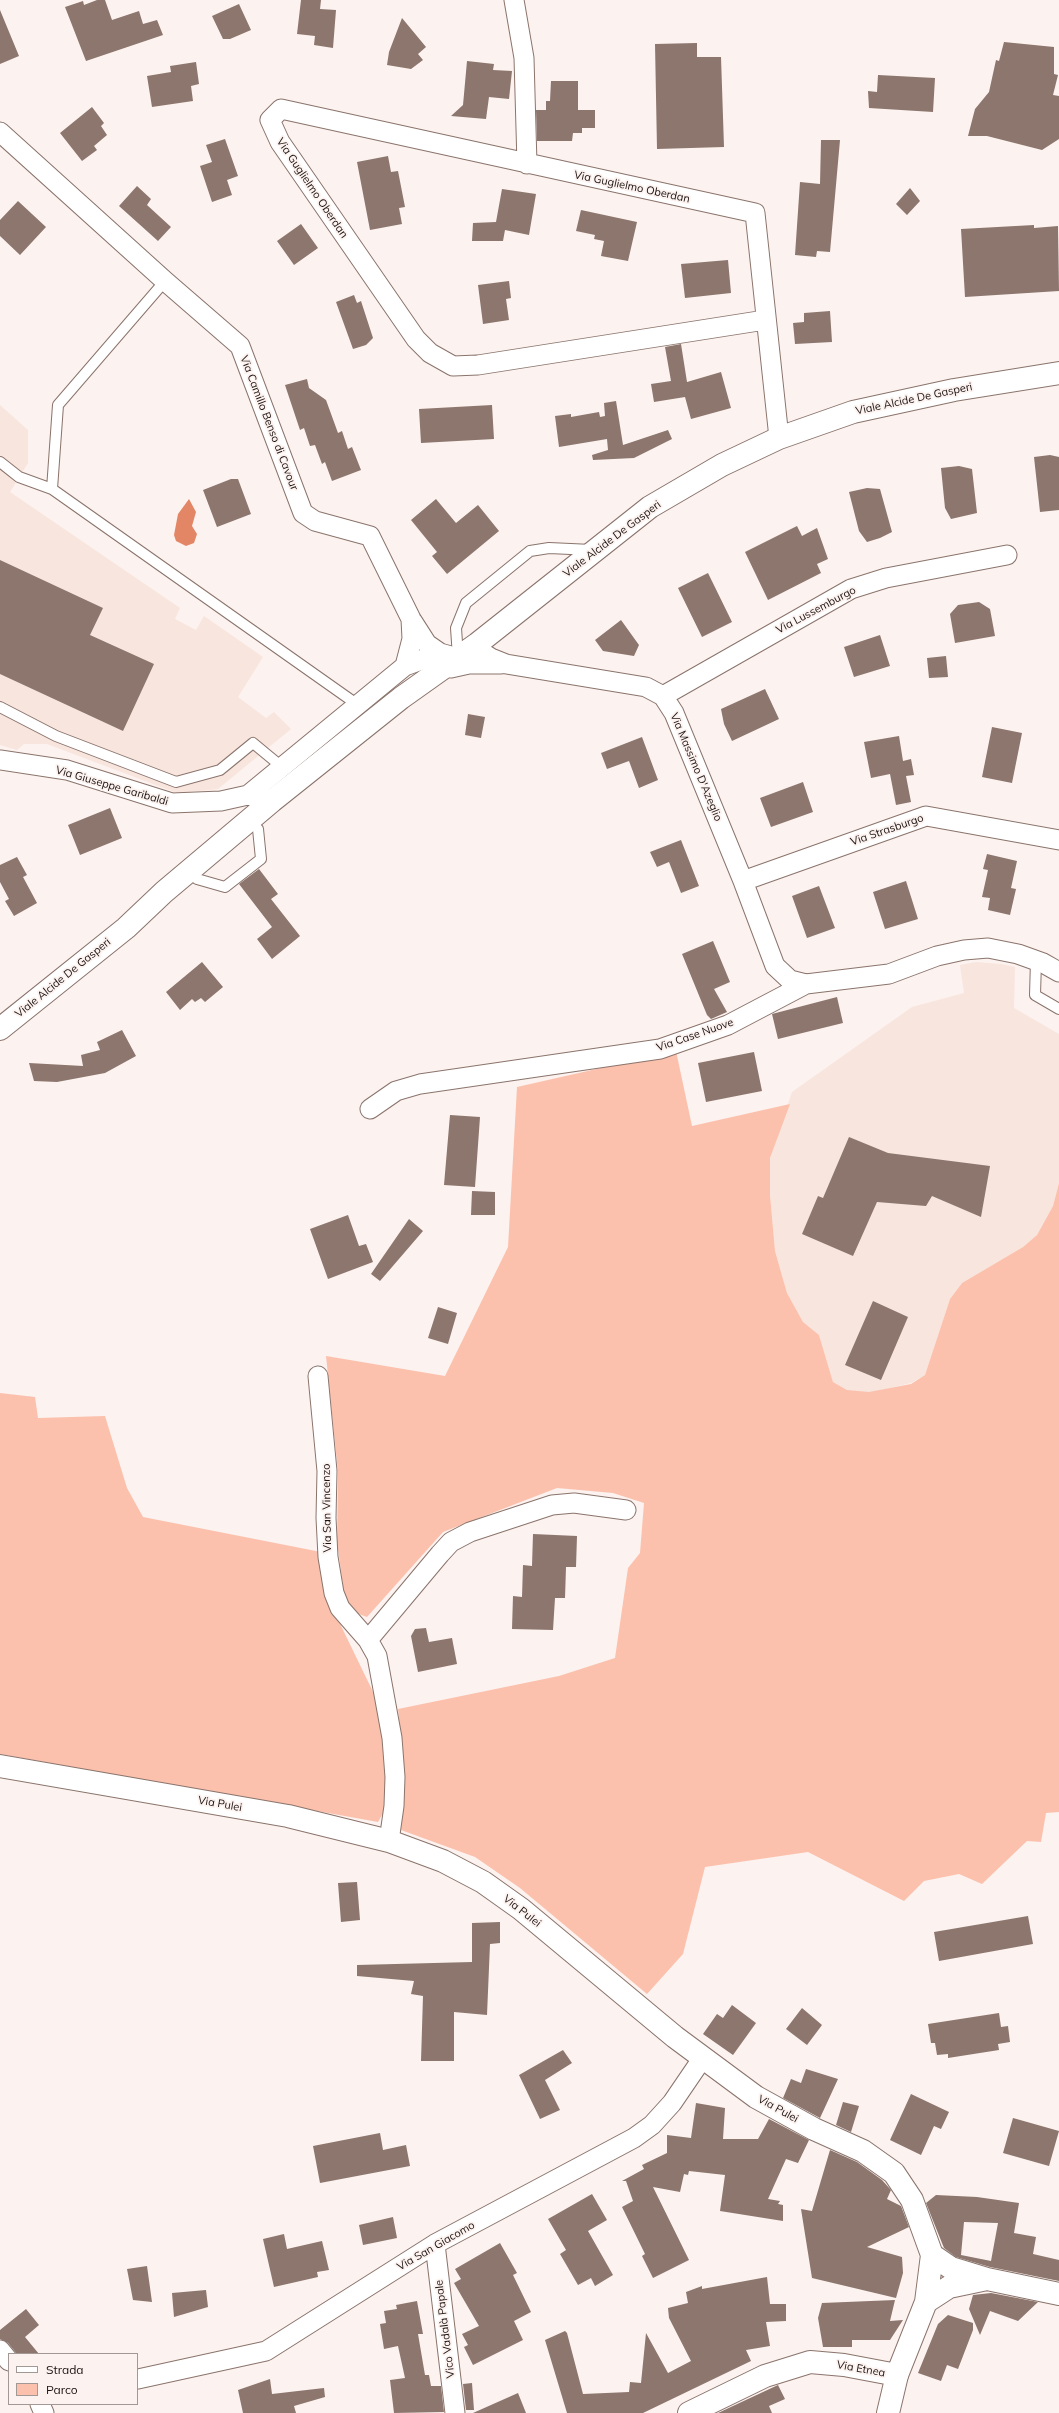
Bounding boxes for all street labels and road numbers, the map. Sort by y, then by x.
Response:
street label: Via Guglielmo Oberdan [274,135,350,241]
street label: Via Guglielmo Oberdan [573,168,691,206]
street label: Via Camillo Benso di Cavour [237,354,301,492]
street label: Viale Alcide De Gasperi [854,380,974,418]
street label: Viale Alcide De Gasperi [561,498,663,580]
street label: Via Lussemburgo [774,583,858,637]
street label: Via Massimo D'Azeglio [667,711,725,823]
street label: Via Giuseppe Garibaldi [54,764,170,808]
street label: Via Strasburgo [849,811,925,849]
street label: Viale Alcide De Gasperi [13,935,113,1021]
street label: Via Case Nuove [655,1016,735,1054]
street label: Via San Vincenzo [320,1463,334,1553]
street label: Via Pulei [197,1794,243,1814]
street label: Via Pulei [500,1892,544,1930]
street label: Via Pulei [755,2092,801,2126]
street label: Via San Giacomo [395,2218,477,2274]
street label: Vico Vadalà Papale [432,2279,458,2379]
street label: Via Etnea [836,2358,886,2380]

